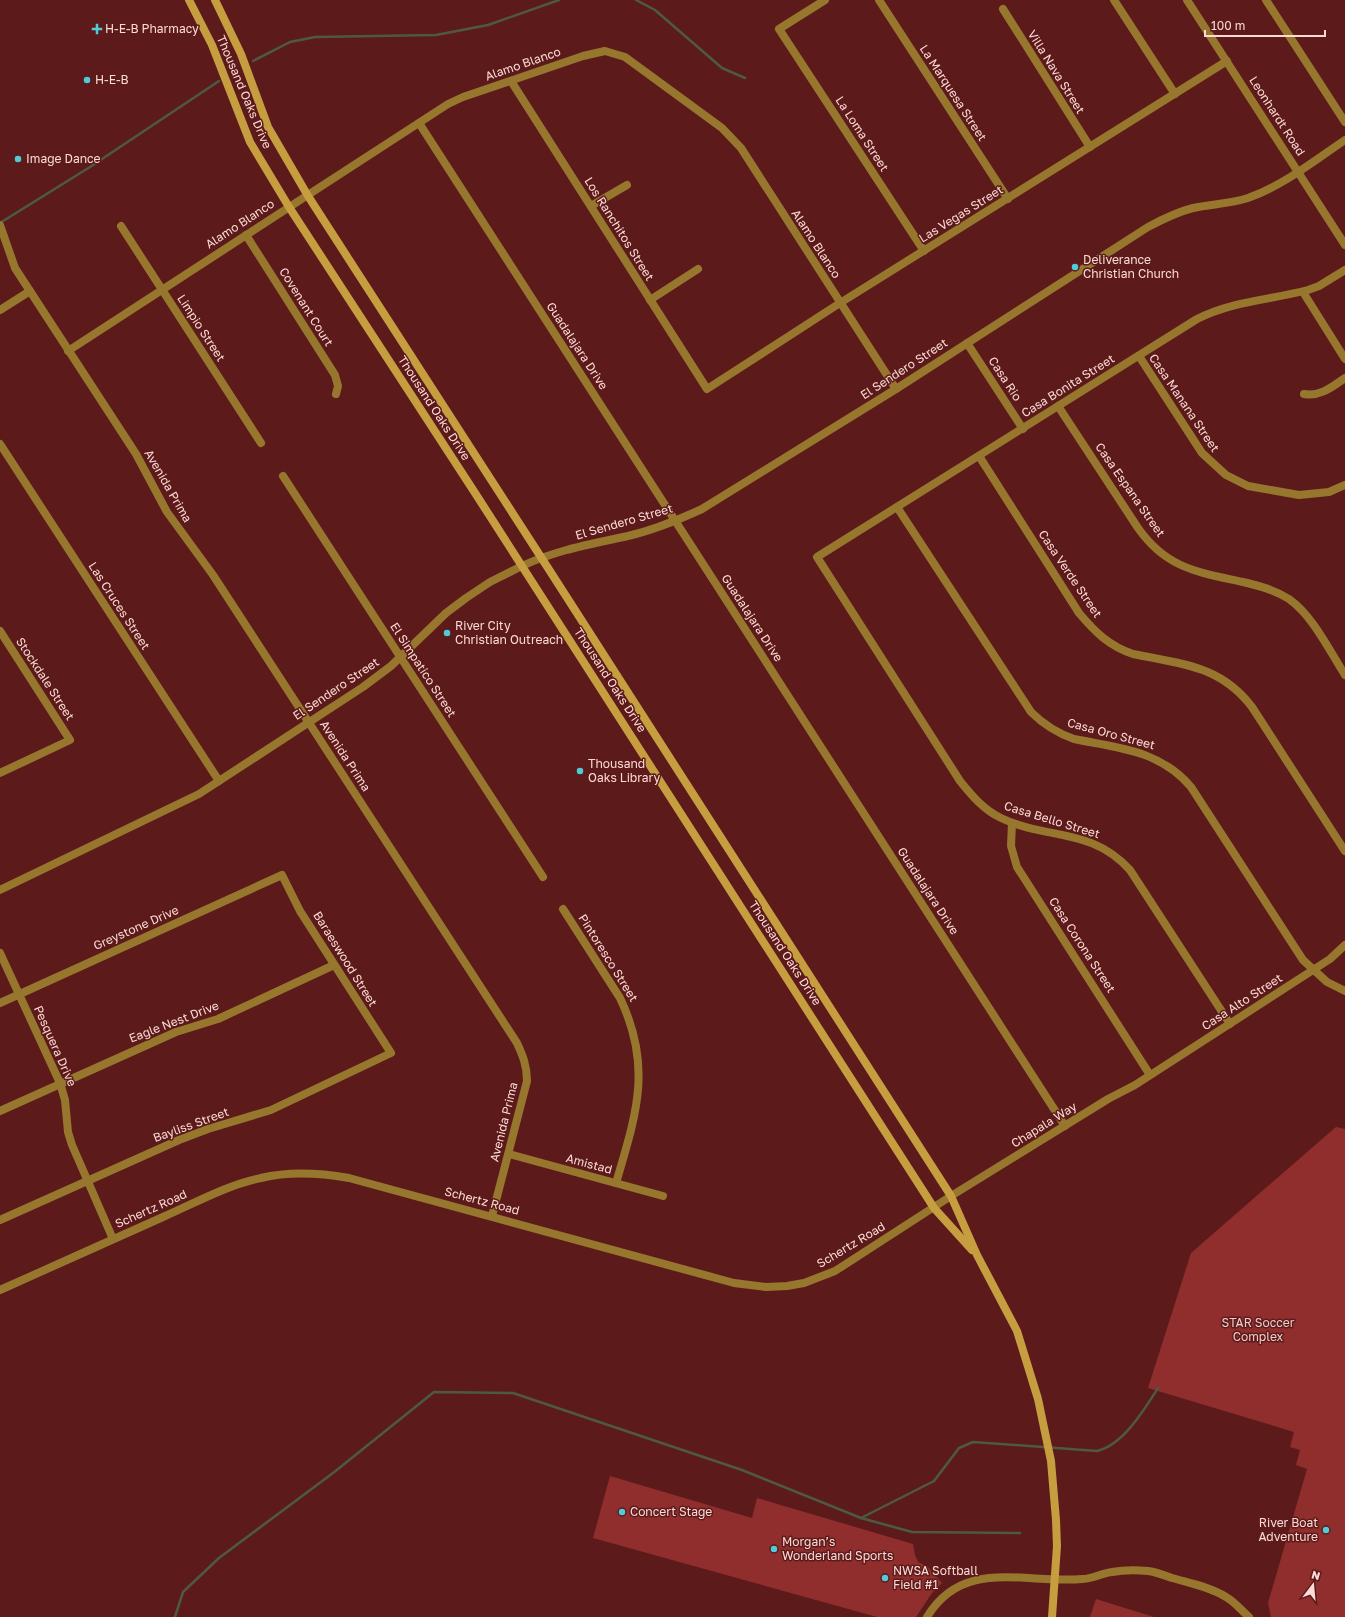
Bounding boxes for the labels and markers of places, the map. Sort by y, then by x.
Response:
place label: H-E-B Pharmacy [105,21,199,36]
marker: H-E-B Pharmacy [92,24,102,34]
place label: H-E-B [95,72,129,87]
marker: H-E-B [82,75,92,85]
place label: Image Dance [26,151,101,166]
marker: Image Dance [13,154,23,164]
place label: Deliverance Christian Church [1083,252,1179,281]
marker: Deliverance Christian Church [1070,262,1080,272]
place label: River City Christian Outreach [455,618,563,647]
marker: River City Christian Outreach [442,628,452,638]
place label: Thousand Oaks Library [588,756,661,785]
marker: Thousand Oaks Library [575,766,585,776]
place label: Concert Stage [630,1504,712,1519]
marker: Concert Stage [617,1507,627,1517]
place label: River Boat Adventure [1258,1515,1318,1544]
marker: River Boat Adventure [1321,1525,1331,1535]
place label: Morgan’s Wonderland Sports [782,1534,893,1563]
marker: Morgan’s Wonderland Sports [769,1544,779,1554]
place label: NWSA Softball Field #1 [893,1563,978,1592]
marker: NWSA Softball Field #1 [880,1573,890,1583]

